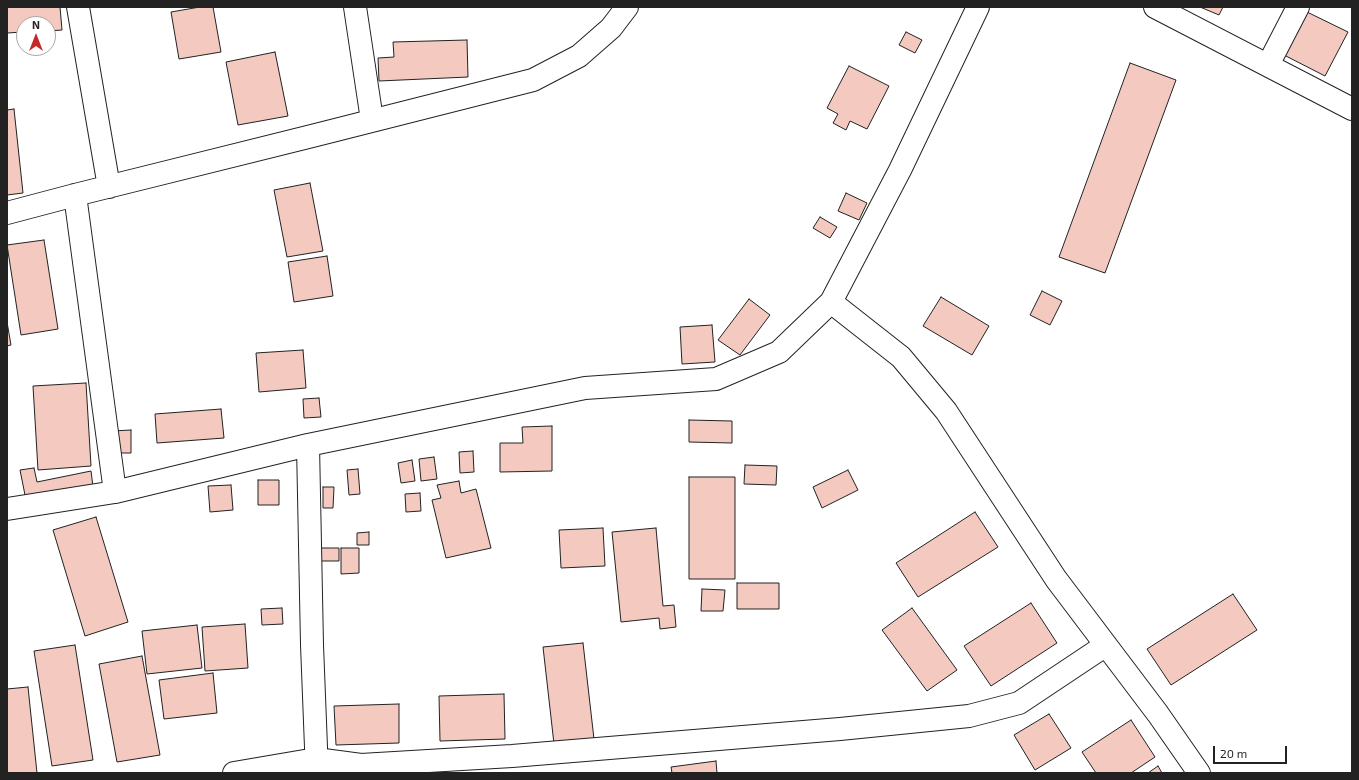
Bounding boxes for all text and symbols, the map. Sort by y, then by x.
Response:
north arrow [16,16,56,56]
text: N [32,18,40,31]
scale bar [1215,738,1289,764]
text: 20 m [1220,746,1247,760]

